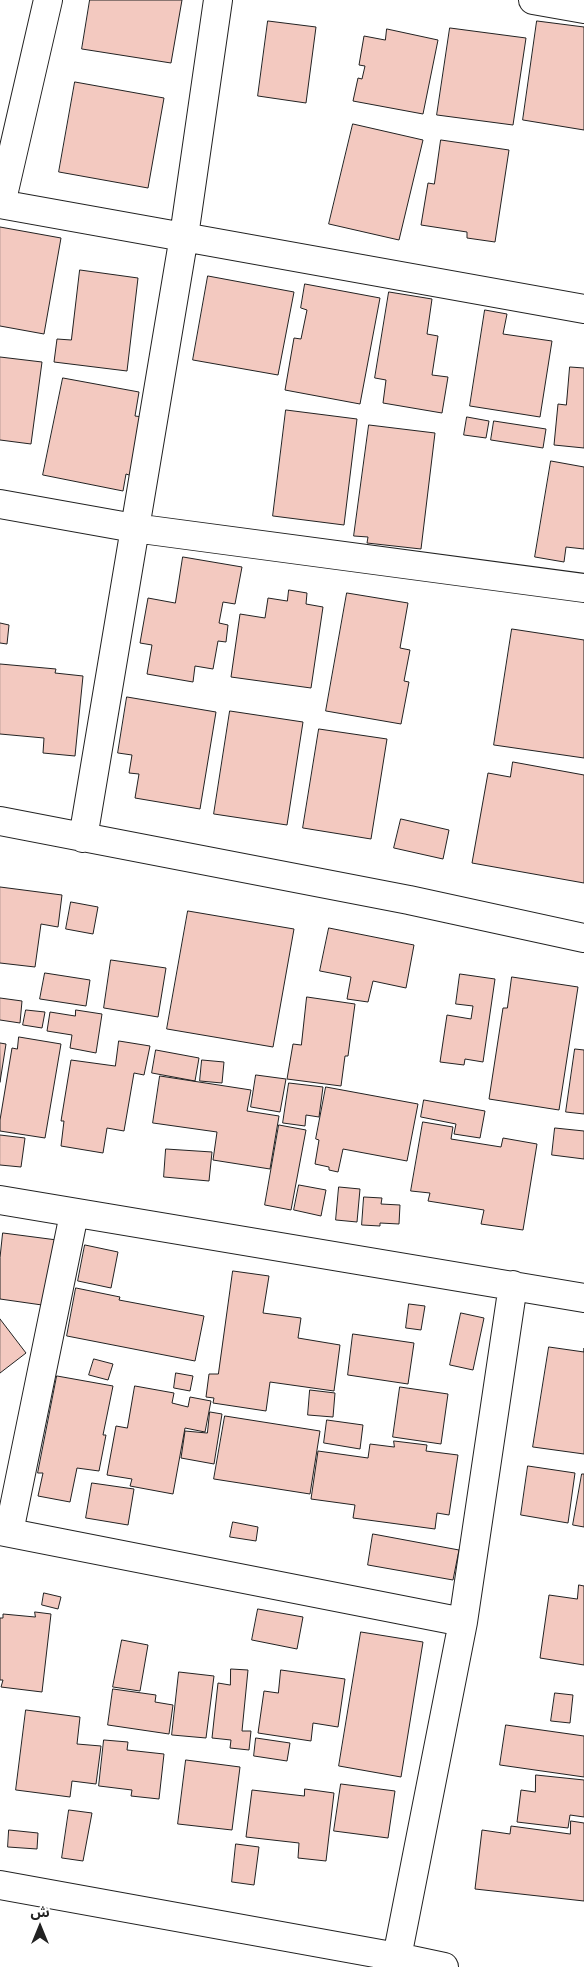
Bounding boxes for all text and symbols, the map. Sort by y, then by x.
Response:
north arrow [15,1902,65,1952]
text: ش [30,1904,50,1920]

